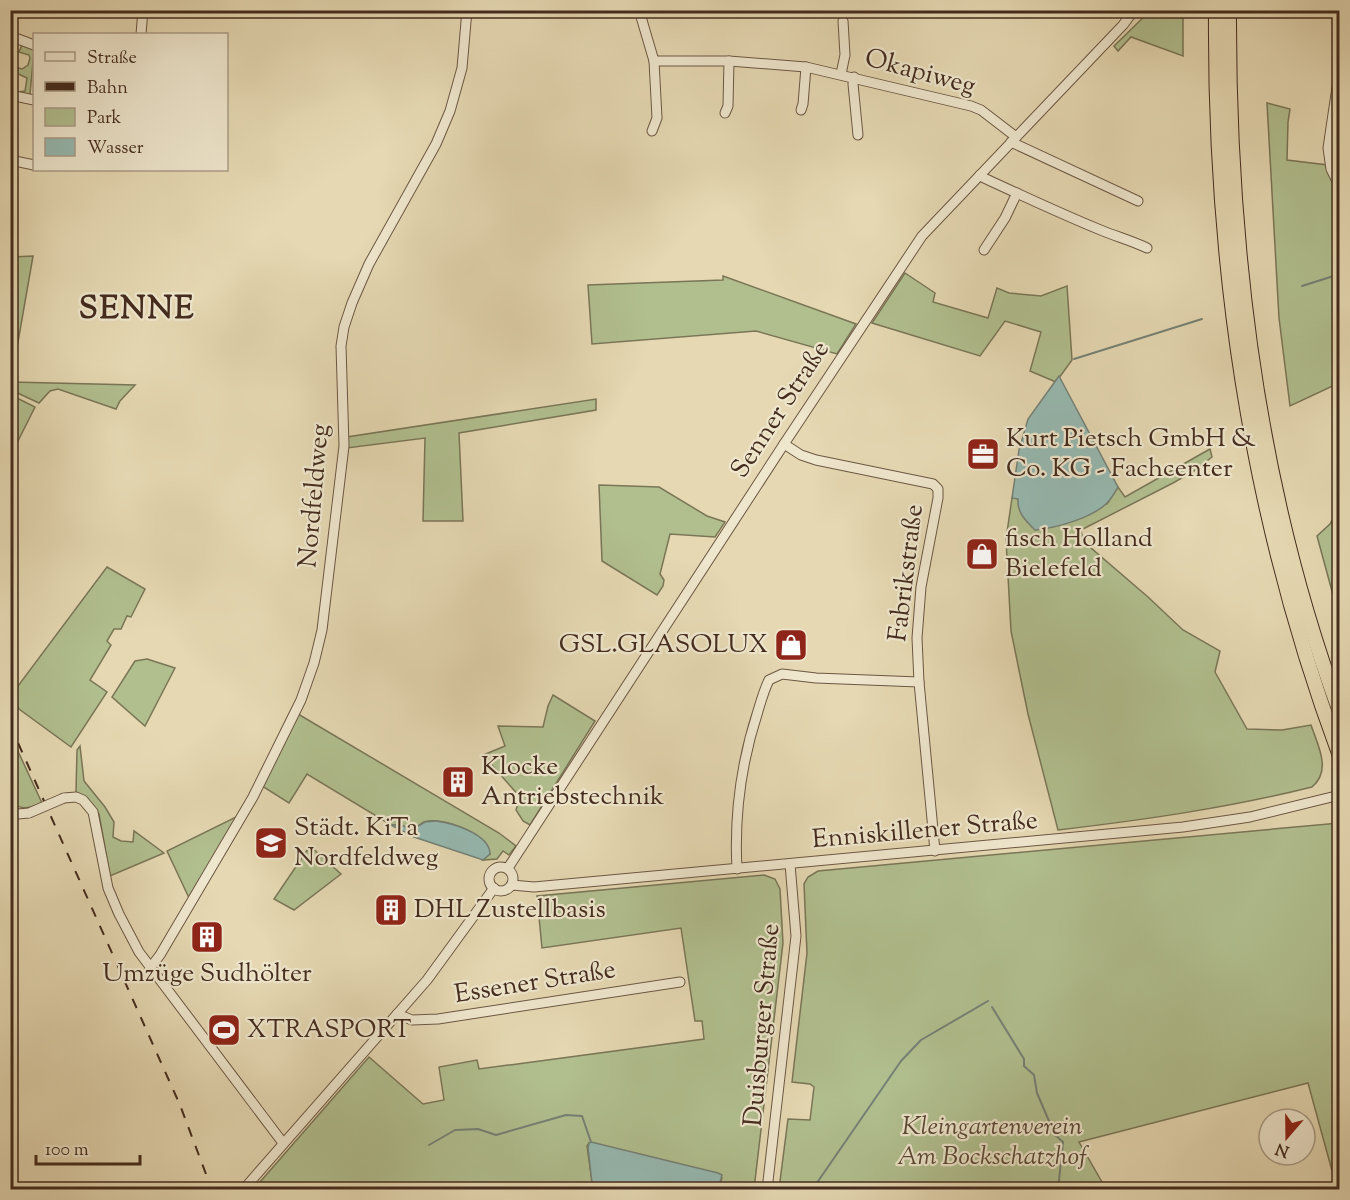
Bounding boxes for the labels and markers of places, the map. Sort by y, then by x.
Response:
place label: Kurt Pietsch GmbH & Co. KG - Fachcenter [1006,421,1256,488]
office icon: Kurt Pietsch GmbH & Co. KG - Fachcenter [965,436,1001,472]
place label: fisch Holland Bielefeld [1005,521,1153,588]
shop icon: fisch Holland Bielefeld [964,536,1000,572]
place label: GSL.GLASOLUX [559,627,768,664]
shop icon: GSL.GLASOLUX [773,627,809,663]
place label: Klocke Antriebstechnik [481,749,664,816]
building icon: Klocke Antriebstechnik [440,764,476,800]
place label: Städt. KiTa Nordfeldweg [294,810,438,877]
school or university icon: Städt. KiTa Nordfeldweg [253,825,289,861]
building icon: DHL Zustellbasis [373,892,409,928]
place label: DHL Zustellbasis [414,892,606,929]
building icon: Umzüge Sudhölter [189,919,225,955]
place label: Umzüge Sudhölter [102,956,312,993]
sports icon: XTRASPORT [206,1012,242,1048]
place label: XTRASPORT [247,1012,411,1049]

